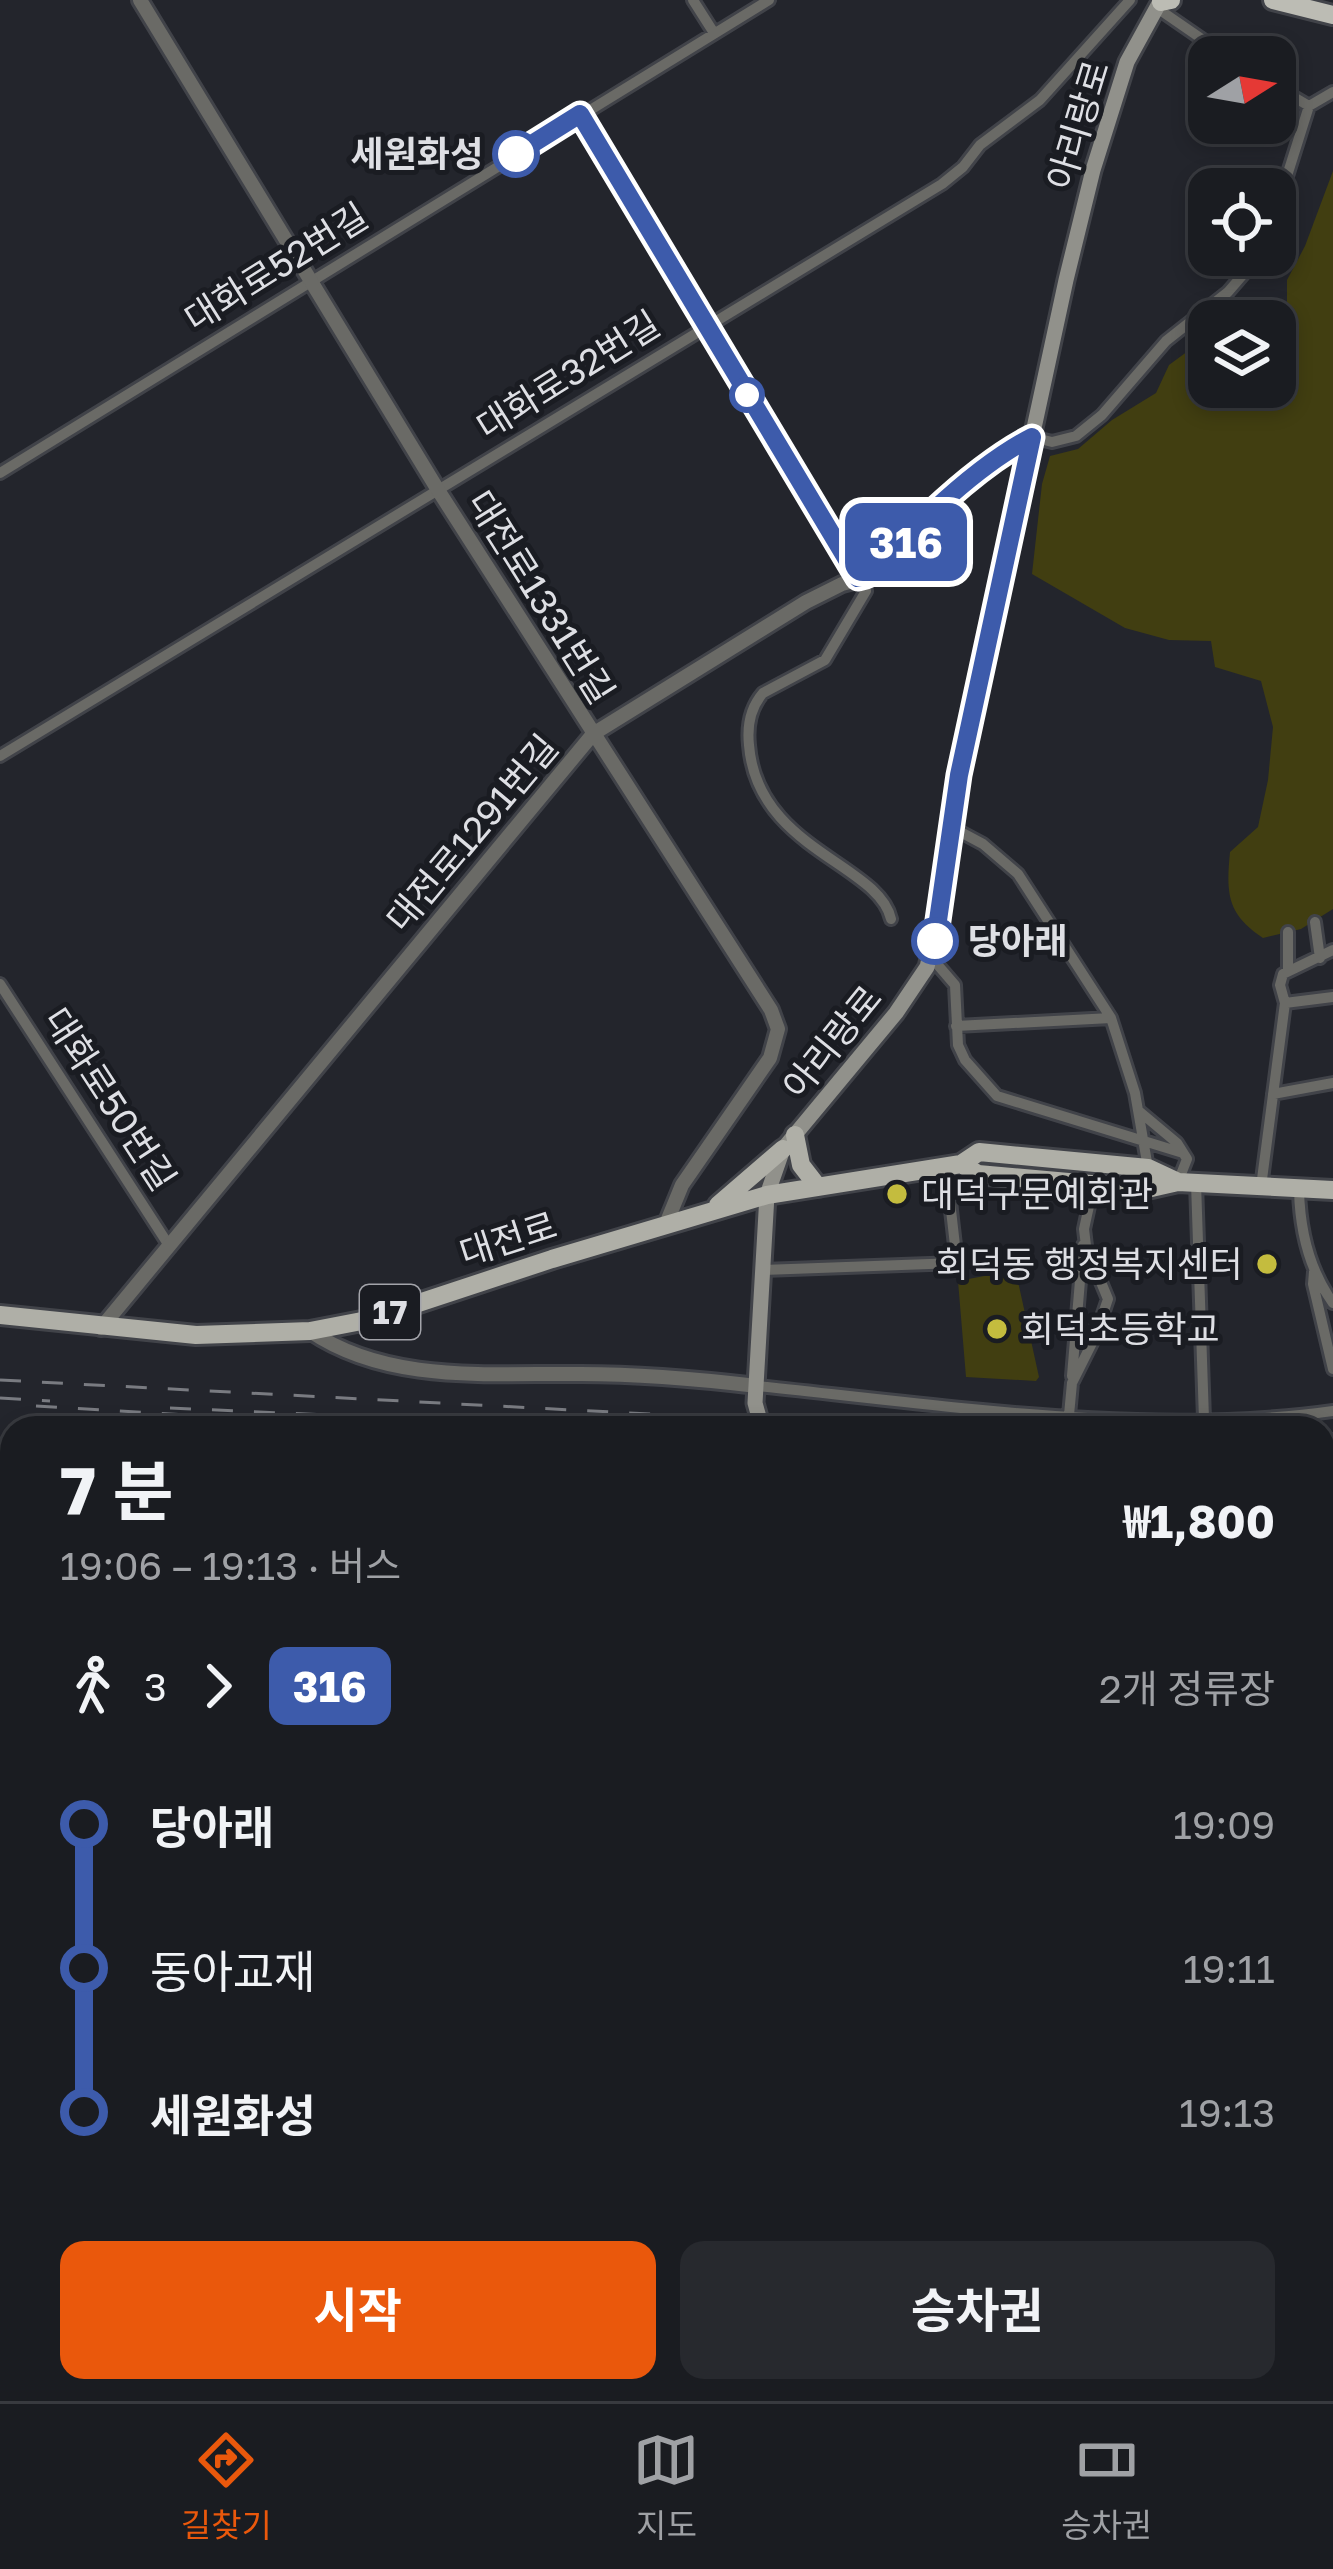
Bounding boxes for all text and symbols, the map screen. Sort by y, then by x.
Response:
north arrow [1188,36,1296,144]
map controls [1188,36,1296,408]
street label: 아리랑로 [1038,55,1117,194]
place label: 세원화성 [351,132,483,175]
marker: 세원화성 [494,132,538,176]
button: locate [1188,168,1296,276]
street label: 대화로52번길 [176,193,375,340]
button: layers [1188,300,1296,408]
street label: 대화로32번길 [468,301,667,448]
unlabelled marker [731,379,763,411]
street label: 대전로1331번길 [459,482,624,711]
line badge: 316 [837,503,975,581]
text: 316 [869,517,943,567]
street label: 대전로1291번길 [377,726,566,940]
marker: 당아래 [913,919,957,963]
place label: 당아래 [968,919,1067,962]
street label: 아리랑로 [773,977,890,1107]
street label: 대화로50번길 [36,999,185,1198]
place label: 대덕구문예회관 [921,1172,1153,1215]
marker: 대덕구문예회관 [884,1181,910,1207]
street label: 대전로 [454,1203,562,1274]
place label: 회덕동 행정복지센터 [936,1242,1243,1285]
marker: 회덕동 행정복지센터 [1254,1251,1280,1277]
road number: 17 [360,1285,420,1339]
place label: 회덕초등학교 [1021,1307,1220,1350]
marker: 회덕초등학교 [984,1316,1010,1342]
text: 7 분 [60,1450,173,1530]
text: ₩1,800 [1124,1494,1275,1548]
text: 19:06 – 19:13 · 버스 [60,1542,401,1589]
icon: walk [60,1653,126,1719]
icon: forward [185,1653,251,1719]
text: 316 [293,1661,367,1711]
text: 3 [144,1663,167,1710]
text: 2개 정류장 [1099,1665,1275,1712]
text: 당아래 [150,1800,274,1854]
text: 19:09 [1173,1801,1275,1848]
text: 동아교재 [150,1944,316,1998]
text: 19:11 [1183,1945,1275,1992]
text: 세원화성 [150,2088,316,2142]
text: 19:13 [1179,2089,1275,2136]
button: 시작 [60,2241,656,2379]
button: 승차권 [680,2241,1275,2379]
tab: 길찾기 [181,2427,272,2547]
tab: 지도 [633,2427,699,2547]
tab: 승차권 [1061,2427,1152,2547]

